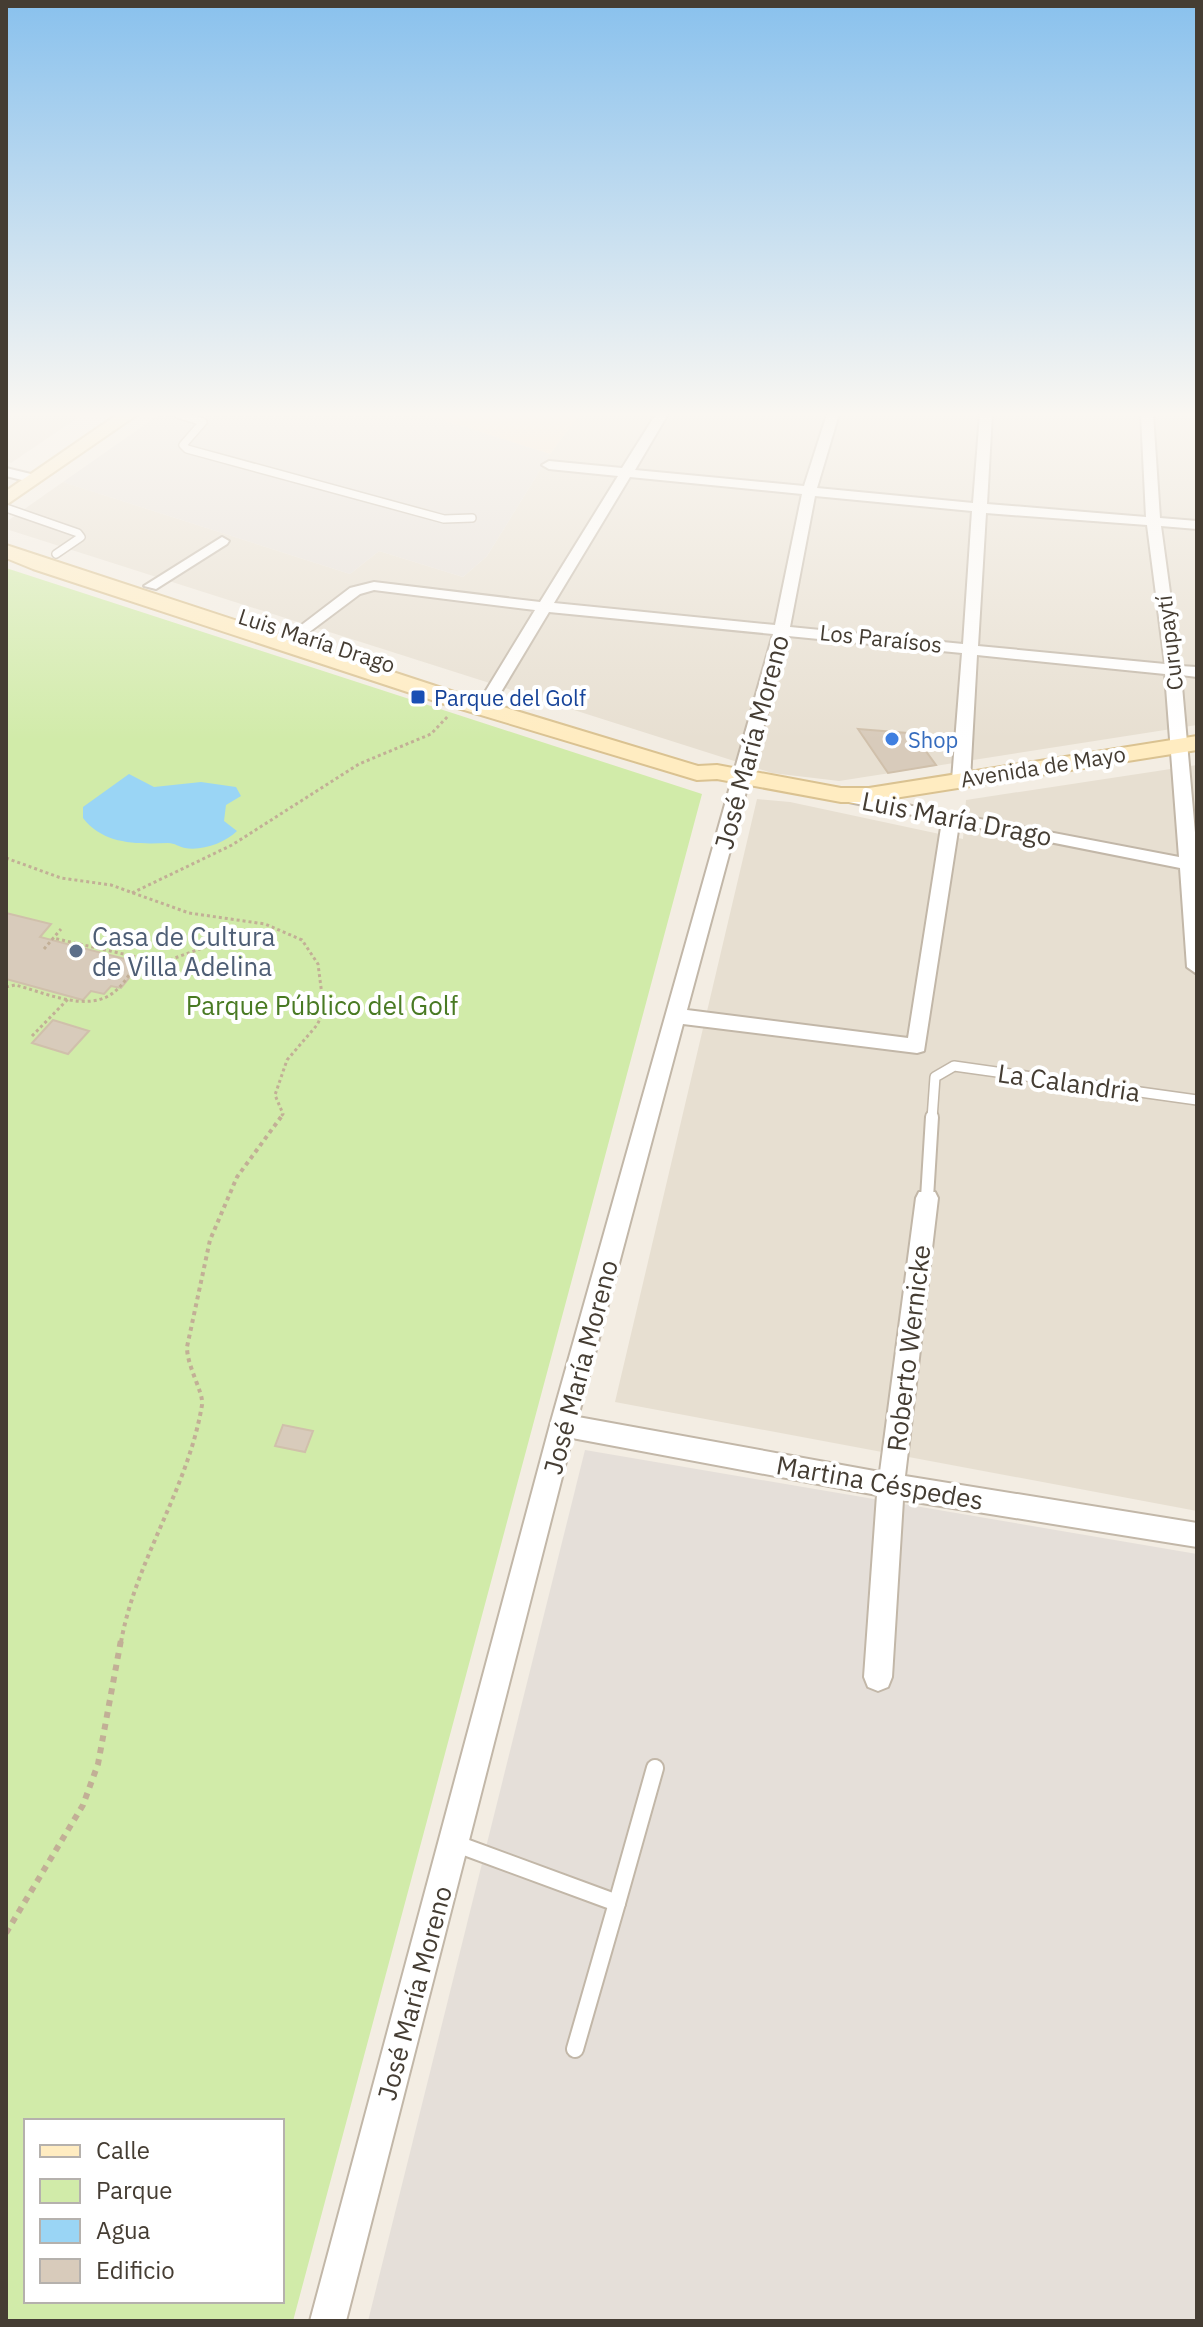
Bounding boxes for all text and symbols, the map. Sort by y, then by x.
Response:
street label: Curupaytí [1149,593,1189,692]
street label: Luis María Drago [235,601,399,679]
street label: Los Paraísos [818,617,944,659]
street label: José María Moreno [706,631,796,853]
place label: Parque del Golf [434,683,586,712]
marker: Parque del Golf [409,688,427,706]
place label: Shop [908,725,958,754]
marker: Shop [883,730,901,748]
street label: Avenida de Mayo [958,739,1128,793]
street label: Luis María Drago [859,783,1055,853]
place label: Casa de Cultura de Villa Adelina [92,919,275,983]
marker: Casa de Cultura de Villa Adelina [67,942,85,960]
park label: Parque Público del Golf [186,988,458,1022]
street label: La Calandria [995,1055,1143,1109]
street label: Roberto Wernicke [878,1243,938,1453]
street label: José María Moreno [535,1256,625,1478]
street label: Martina Céspedes [774,1447,986,1517]
street label: José María Moreno [369,1882,459,2104]
legend [24,2119,284,2303]
text: Calle [96,2134,150,2166]
text: Parque [96,2174,173,2206]
text: Agua [96,2214,151,2246]
text: Edificio [96,2254,175,2286]

